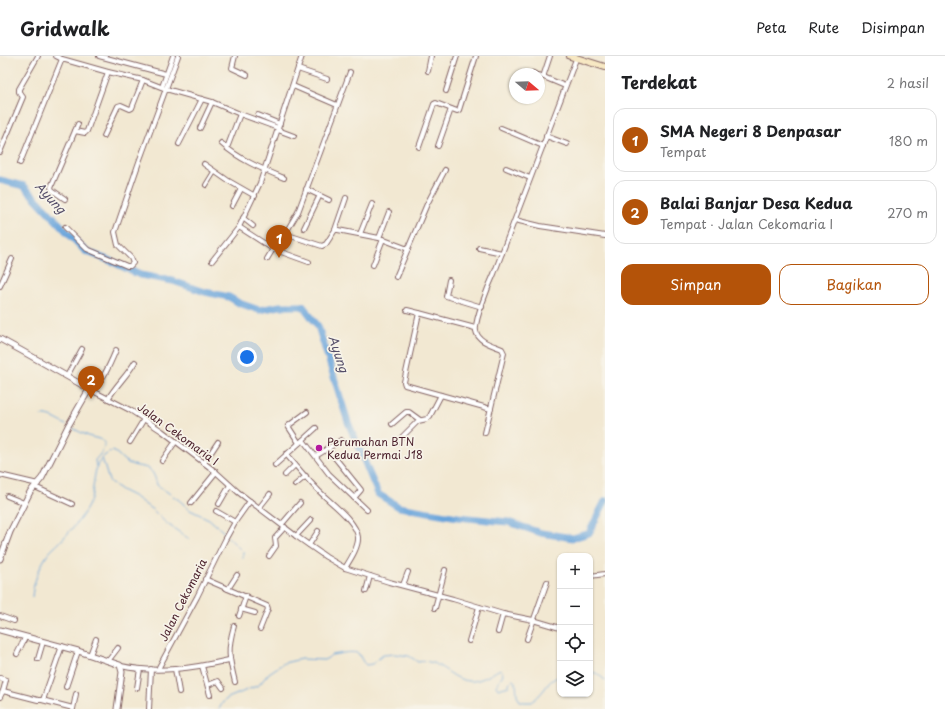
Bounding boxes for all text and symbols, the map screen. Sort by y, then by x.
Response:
text: Gridwalk [20,14,110,42]
text: Peta [756,17,786,38]
text: Rute [808,17,839,38]
text: Disimpan [861,17,925,38]
north arrow [509,68,545,104]
text: Terdekat [621,69,697,95]
text: 2 hasil [887,73,929,92]
text: SMA Negeri 8 Denpasar [660,119,841,142]
text: 1 [632,131,638,150]
text: 180 m [889,131,928,150]
text: Tempat [660,142,706,161]
water label: Ayung [31,177,71,218]
text: Balai Banjar Desa Kedua [660,191,853,214]
text: 2 [630,203,640,222]
text: 270 m [887,203,928,222]
text: Tempat · Jalan Cekomaria I [660,214,833,233]
pin: 1 [266,225,292,258]
button: Simpan [621,264,771,305]
button: Bagikan [779,264,929,305]
water label: Ayung [325,333,354,375]
your location [237,347,257,367]
pin: 2 [78,366,104,399]
street label: Jalan Cekomaria I [134,398,222,469]
place label: Perumahan BTN Kedua Permai J18 [327,433,423,463]
marker: Perumahan BTN Kedua Permai J18 [314,443,324,453]
map controls [557,553,593,697]
button: + [557,553,593,589]
street label: Jalan Cekomaria [154,555,211,644]
button: − [557,589,593,625]
button: locate [557,625,593,661]
button: layers [557,661,593,697]

